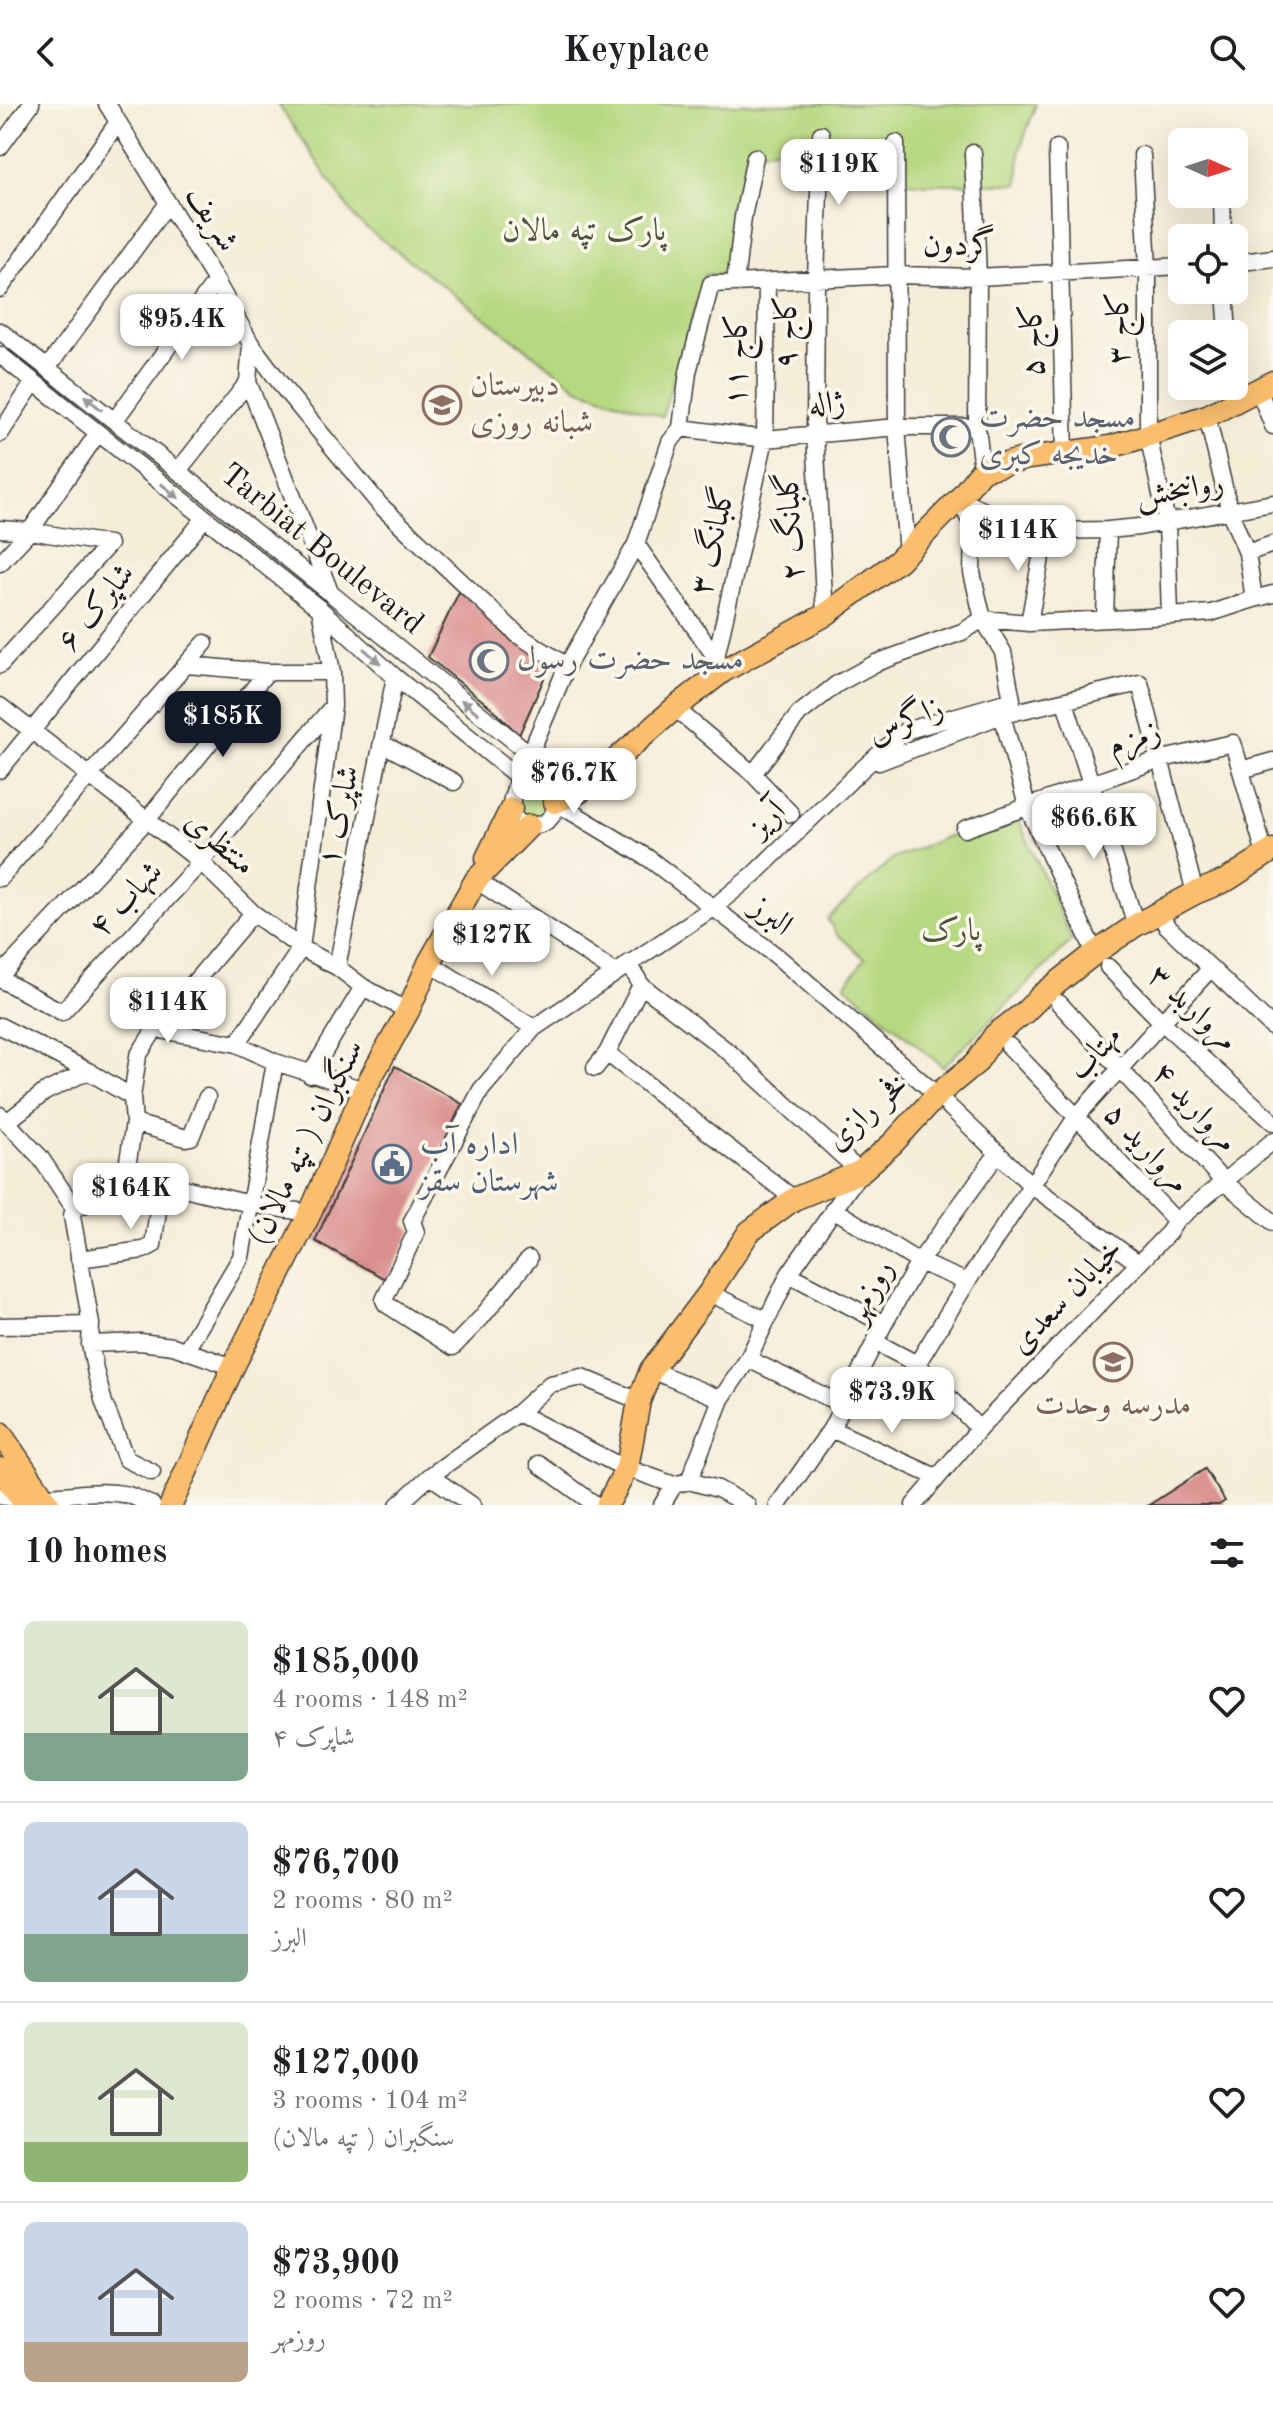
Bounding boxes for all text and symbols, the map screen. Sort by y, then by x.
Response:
icon: back [24,30,68,74]
icon: search [1205,30,1249,74]
text: Keyplace [563,34,710,70]
north arrow [1168,128,1248,208]
map controls [1168,128,1248,400]
pin: $119K [783,139,895,207]
text: $119K [799,152,879,178]
street label: شریف [177,180,243,259]
park label: پارک تپه مالان [502,215,668,252]
street label: گردون [923,223,995,264]
button: locate [1168,224,1248,304]
street label: کاج ۳ [1102,291,1145,365]
pin: $95.4K [117,294,247,362]
street label: کاج ۹ [770,295,813,369]
street label: کاج ۵ [1015,302,1060,377]
text: $95.4K [138,307,226,333]
street label: کاج ۱۱ [719,314,764,407]
button: layers [1168,320,1248,400]
place label: دبیرستان شبانه روزی [470,371,593,440]
school or university icon: دبیرستان شبانه روزی [421,384,463,426]
street label: ژاله [807,387,847,423]
one-way arrow [83,395,103,411]
place label: مسجد حضرت خدیجه کبری [979,403,1135,473]
mosque icon: مسجد حضرت خدیجه کبری [930,416,972,458]
street label: Tarbiat Boulevard [213,459,429,641]
street label: روانبخش [1134,468,1227,517]
street label: گلبانگ ۲ [766,470,811,582]
street label: گلبانگ ۳ [679,482,742,598]
one-way arrow [160,483,180,499]
pin: $114K [962,505,1074,573]
text: $114K [978,518,1058,544]
street label: شاپرک ۶ [52,558,143,659]
mosque icon: مسجد حضرت رسول [468,640,510,682]
place label: مسجد حضرت رسول [517,645,744,679]
one-way arrow [362,646,381,664]
street label: زاگرس [861,685,949,752]
pin: $185K [167,691,279,759]
one-way arrow [460,699,480,715]
text: $185K [183,704,263,730]
street label: زمزم [1105,717,1168,772]
pin: $76.7K [509,748,639,816]
text: $76.7K [530,761,618,787]
street label: شاپرک ۱ [313,762,368,870]
street label: آریز [737,789,795,847]
pin: $66.6K [1029,793,1159,861]
street label: منتظری [177,805,260,884]
text: $66.6K [1050,806,1138,832]
street label: شهاب ۴ [84,856,171,945]
street label: البرز [741,889,798,944]
pin: $127K [436,910,548,978]
park label: پارک [921,915,983,952]
text: $127K [452,923,532,949]
street label: مرواربد ۳ [1139,960,1243,1060]
pin: $114K [112,977,224,1045]
text: $114K [128,990,208,1016]
street label: مهتاب [1063,1021,1130,1089]
street label: سنگبران ( تپه مالان) [237,1032,372,1252]
street label: مروارید ۴ [1143,1057,1243,1161]
street label: فخر رازی [820,1067,916,1159]
street label: مروارید ۵ [1095,1098,1195,1202]
place label: اداره آب شهرستان سقز [417,1124,559,1201]
public building icon: اداره آب شهرستان سقز [371,1143,413,1185]
pin: $164K [75,1163,187,1231]
text: $164K [91,1176,171,1202]
street label: خیابان سعدی [1005,1233,1129,1361]
street label: روزمهر [840,1255,903,1332]
school or university icon: مدرسه وحدت [1092,1341,1134,1383]
pin: $73.9K [827,1367,957,1435]
text: $73.9K [848,1380,936,1406]
place label: مدرسه وحدت [1035,1390,1191,1422]
icon: filters [1205,1531,1249,1575]
text: 10 homes [24,1536,167,1570]
text: $185,000 [272,1646,420,1680]
icon: home [88,1653,184,1749]
icon: heart [1205,1679,1249,1723]
text: 4 rooms · 148 m² [272,1687,468,1713]
text: شاپرک ۴ [272,1725,355,1751]
text: $76,700 [272,1847,400,1881]
icon: home [88,1854,184,1950]
icon: heart [1205,1880,1249,1924]
text: 2 rooms · 80 m² [272,1888,453,1914]
text: البرز [272,1926,307,1952]
text: $127,000 [272,2047,420,2081]
icon: home [88,2054,184,2150]
icon: heart [1205,2080,1249,2124]
text: 3 rooms · 104 m² [272,2088,468,2114]
text: سنگبران ( تپه مالان) [272,2126,454,2152]
text: $73,900 [272,2247,400,2281]
icon: home [88,2254,184,2350]
icon: heart [1205,2280,1249,2324]
text: 2 rooms · 72 m² [272,2288,453,2314]
text: روزمهر [272,2326,326,2352]

